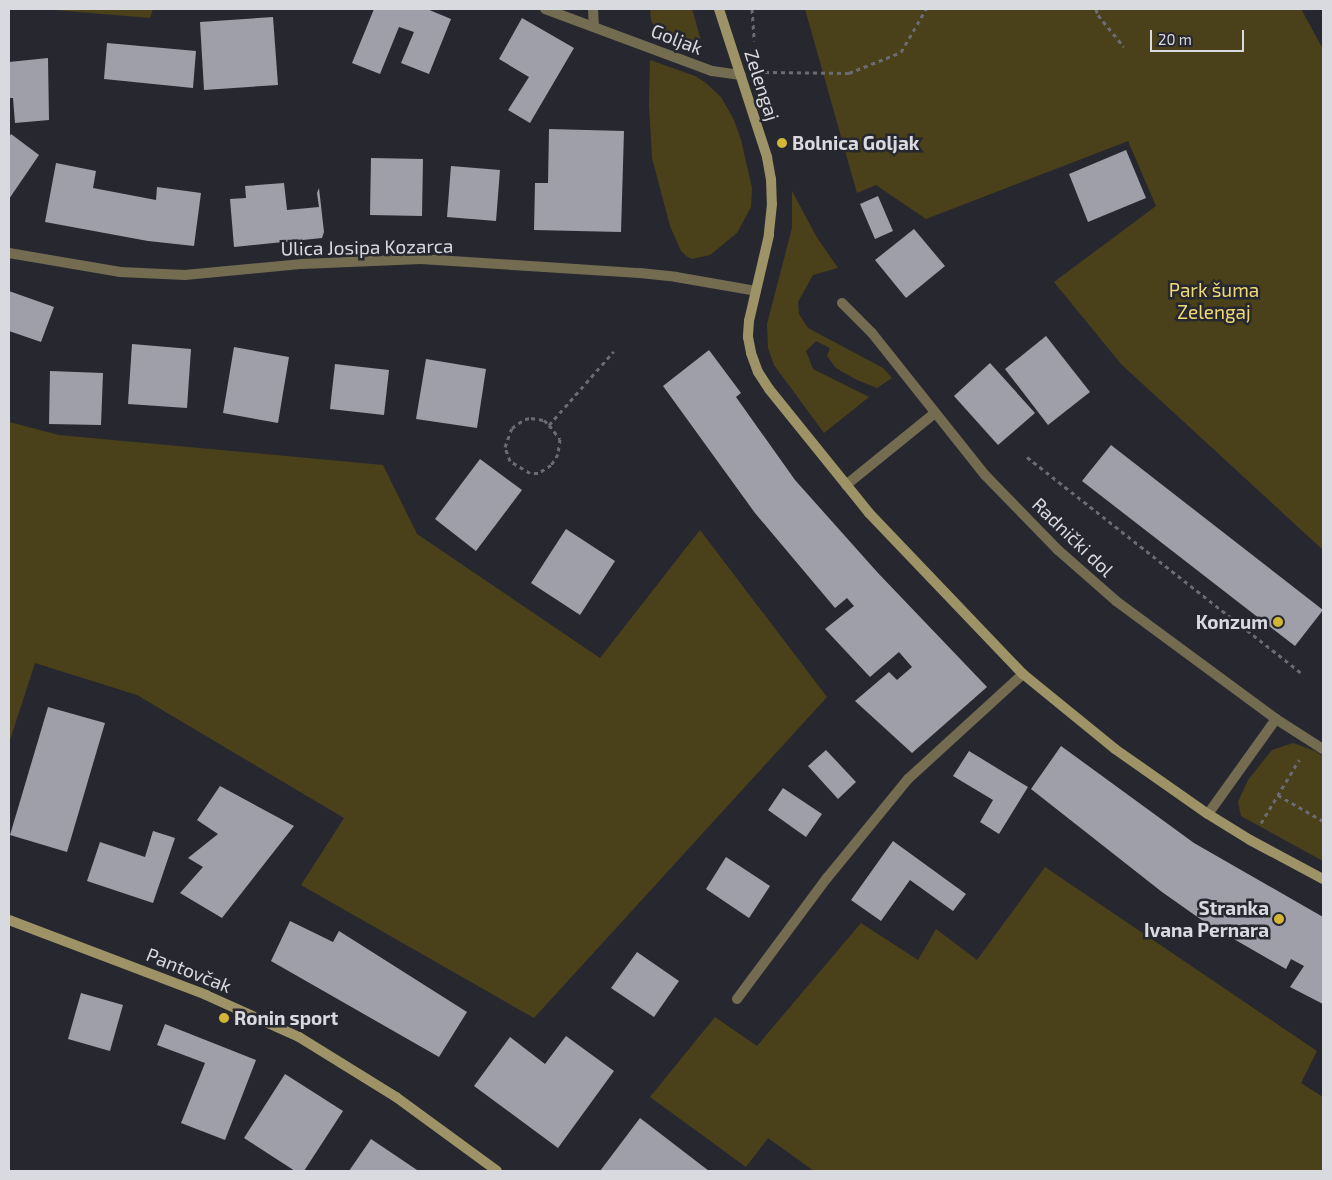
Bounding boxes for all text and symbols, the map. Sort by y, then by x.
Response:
street label: Goljak [648,19,706,59]
scale bar [1152,20,1246,52]
text: 20 m [1158,30,1192,48]
street label: Zelengaj [740,47,784,123]
place label: Bolnica Goljak [792,132,919,154]
marker: Bolnica Goljak [776,137,788,149]
street label: Ulica Josipa Kozarca [280,234,454,260]
park label: Park šuma Zelengaj [1169,279,1259,323]
street label: Radnički dol [1028,493,1118,581]
place label: Konzum [1196,611,1268,633]
marker: Konzum [1272,616,1284,628]
place label: Stranka Ivana Pernara [1144,897,1269,941]
marker: Stranka Ivana Pernara [1273,913,1285,925]
street label: Pantovčak [143,943,235,997]
place label: Ronin sport [234,1007,338,1029]
marker: Ronin sport [218,1012,230,1024]

